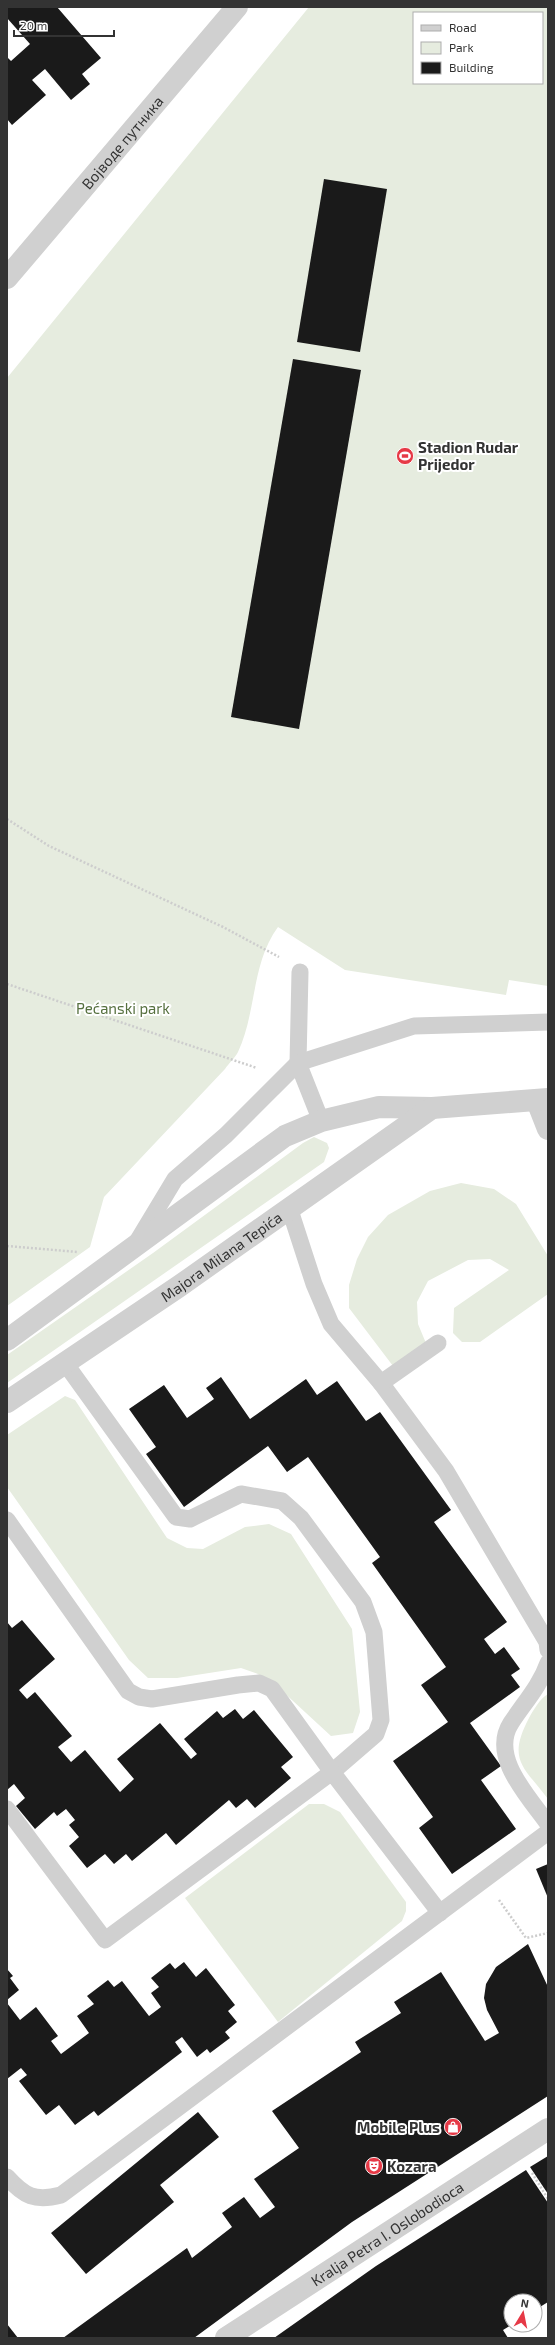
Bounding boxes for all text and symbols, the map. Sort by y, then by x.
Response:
scale bar [14,12,114,38]
legend [413,12,543,84]
text: 20 m [20,18,47,32]
text: Road [449,20,477,34]
text: Park [449,40,474,54]
text: Building [449,60,494,74]
street label: Војводе путника [78,92,167,192]
place label: Stadion Rudar Prijedor [418,438,519,473]
sports icon: Stadion Rudar Prijedor [395,446,415,466]
park label: Pećanski park [76,999,170,1017]
street label: Majora Milana Tepića [157,1208,285,1305]
shop icon: Mobile Plus [443,2117,463,2137]
place label: Mobile Plus [357,2118,440,2136]
theatre icon: Kozara [364,2156,384,2176]
place label: Kozara [387,2157,436,2175]
street label: Kralja Petra I. Oslobodioca [307,2177,467,2290]
north arrow [503,2293,543,2333]
text: N [520,2296,530,2310]

